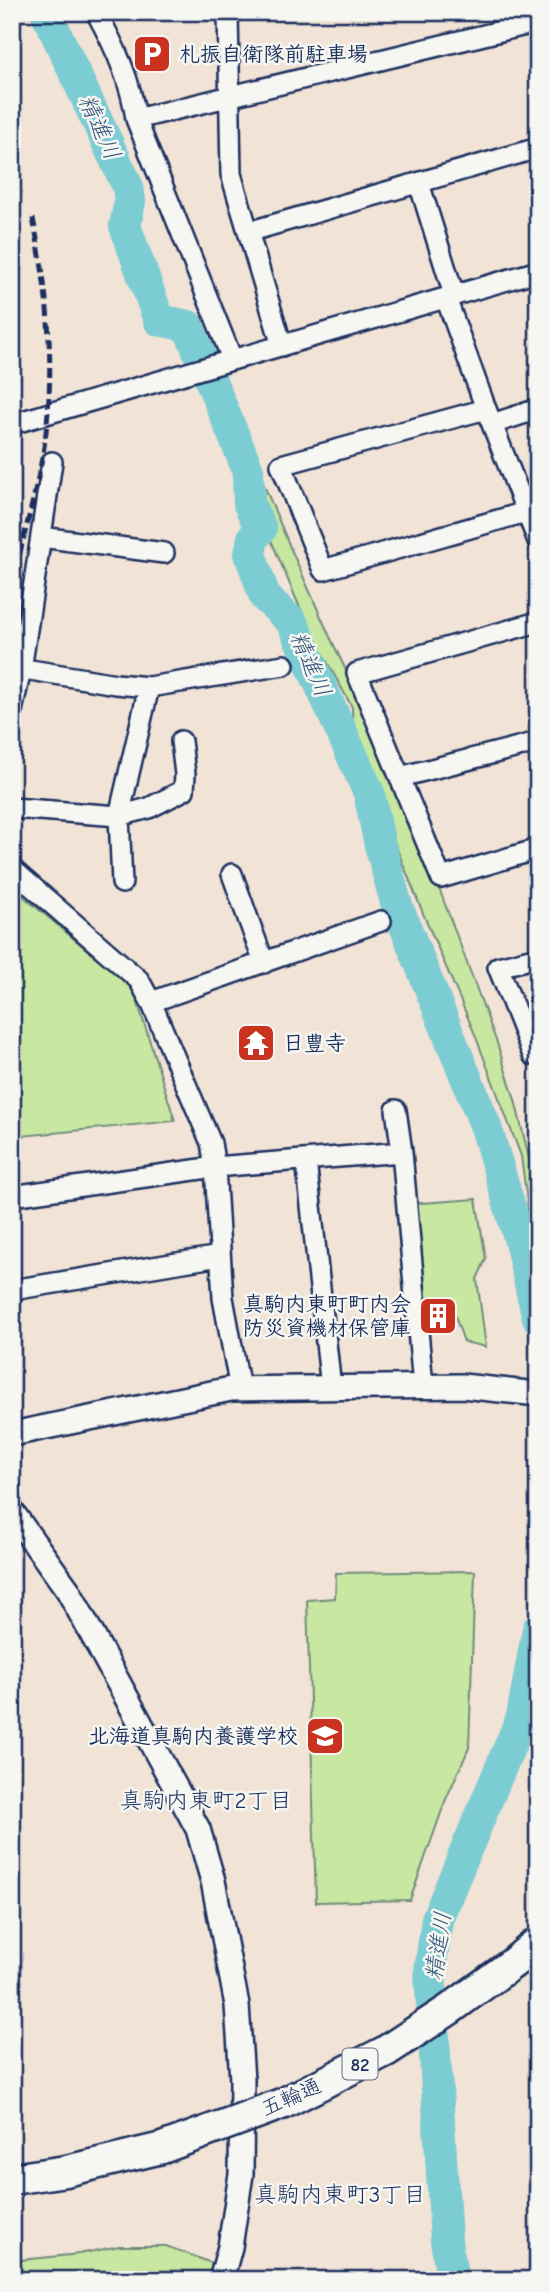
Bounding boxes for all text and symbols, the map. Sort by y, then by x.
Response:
parking icon: 札振自衛隊前駐車場 [131,33,173,75]
place label: 札振自衛隊前駐車場 [179,42,368,66]
water label: 精進川 [73,90,126,164]
water label: 精進川 [284,627,337,701]
temple icon: 日豊寺 [235,1022,277,1064]
place label: 日豊寺 [283,1031,346,1055]
place label: 真駒内東町町内会 防災資機材保管庫 [243,1292,411,1340]
building icon: 真駒内東町町内会 防災資機材保管庫 [417,1295,459,1337]
school or university icon: 北海道真駒内養護学校 [304,1715,346,1757]
place label: 北海道真駒内養護学校 [88,1724,298,1748]
district label: 真駒内東町2丁目 [119,1787,293,1814]
water label: 精進川 [420,1910,457,1982]
road number: 82 [342,2048,378,2080]
street label: 五輪通 [257,2073,325,2121]
district label: 真駒内東町3丁目 [254,2181,426,2208]

